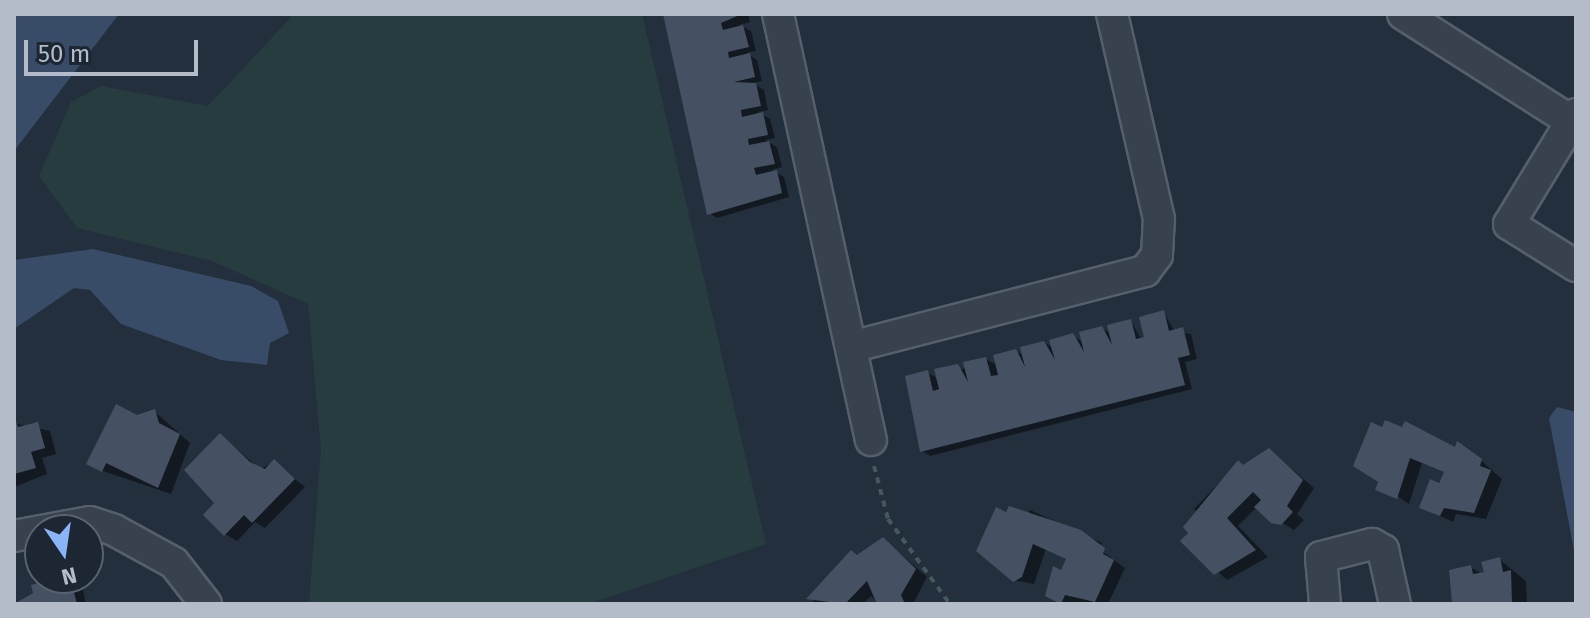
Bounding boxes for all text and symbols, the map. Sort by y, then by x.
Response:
scale bar [28,24,202,74]
text: 50 m [38,40,90,68]
north arrow [24,514,104,594]
text: N [59,561,79,591]

